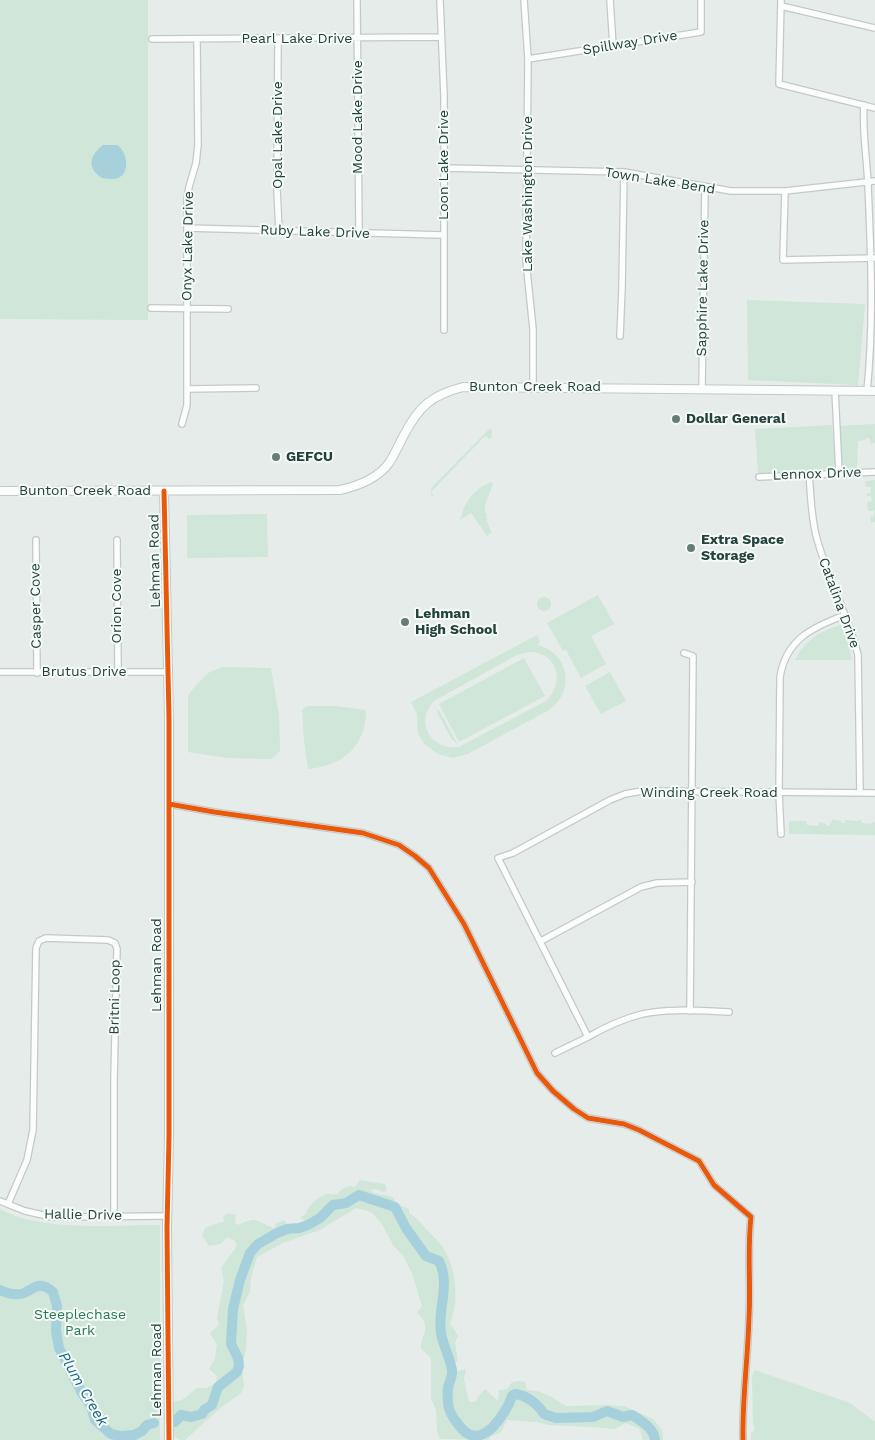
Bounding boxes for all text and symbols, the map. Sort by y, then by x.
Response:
street label: Spillway Drive [581,27,679,59]
street label: Pearl Lake Drive [242,31,352,47]
street label: Mood Lake Drive [350,60,366,174]
street label: Opal Lake Drive [270,81,286,189]
street label: Loon Lake Drive [436,110,452,220]
street label: Lake Washington Drive [520,116,536,272]
street label: Town Lake Bend [604,164,716,198]
street label: Onyx Lake Drive [179,191,197,301]
street label: Sapphire Lake Drive [693,220,713,356]
street label: Ruby Lake Drive [260,222,370,242]
street label: Bunton Creek Road [469,379,601,395]
place label: Dollar General [686,411,785,427]
marker: Dollar General [670,413,682,425]
place label: GEFCU [286,449,333,465]
marker: GEFCU [270,451,282,463]
street label: Lennox Drive [772,464,862,484]
street label: Bunton Creek Road [19,483,151,499]
street label: Lehman Road [146,514,164,608]
place label: Extra Space Storage [701,532,784,564]
marker: Extra Space Storage [685,542,697,554]
street label: Catalina Drive [815,555,863,651]
street label: Casper Cove [27,563,45,649]
street label: Orion Cove [109,568,125,644]
place label: Lehman High School [415,606,497,638]
marker: Lehman High School [399,616,411,628]
street label: Brutus Drive [42,664,126,680]
street label: Winding Creek Road [640,785,778,801]
street label: Lehman Road [149,918,165,1012]
street label: Britni Loop [106,959,124,1035]
street label: Hallie Drive [44,1206,122,1224]
park label: Steeplechase Park [34,1307,126,1340]
street label: Lehman Road [149,1323,165,1417]
water label: Plum Creek [55,1349,111,1429]

